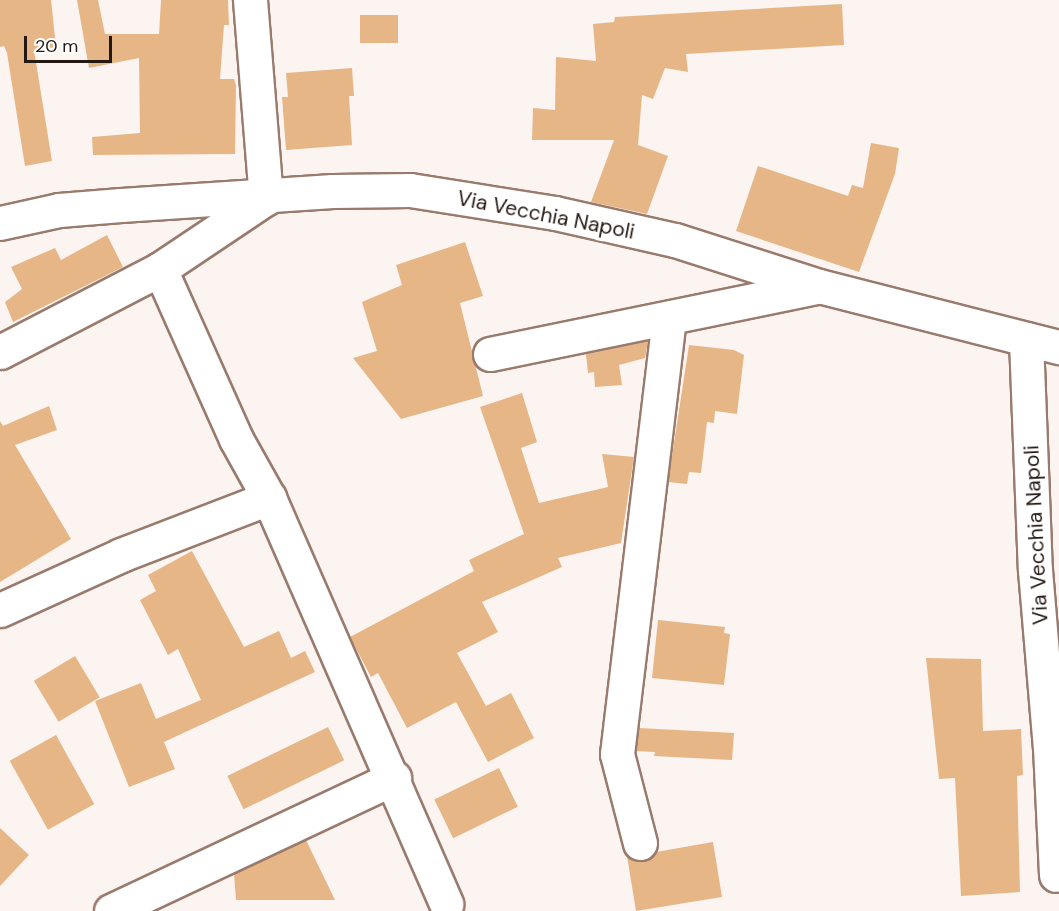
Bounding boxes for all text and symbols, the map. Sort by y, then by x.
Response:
scale bar [27,24,116,62]
text: 20 m [35,34,78,58]
street label: Via Vecchia Napoli [455,185,637,245]
street label: Via Vecchia Napoli [1019,444,1053,626]

